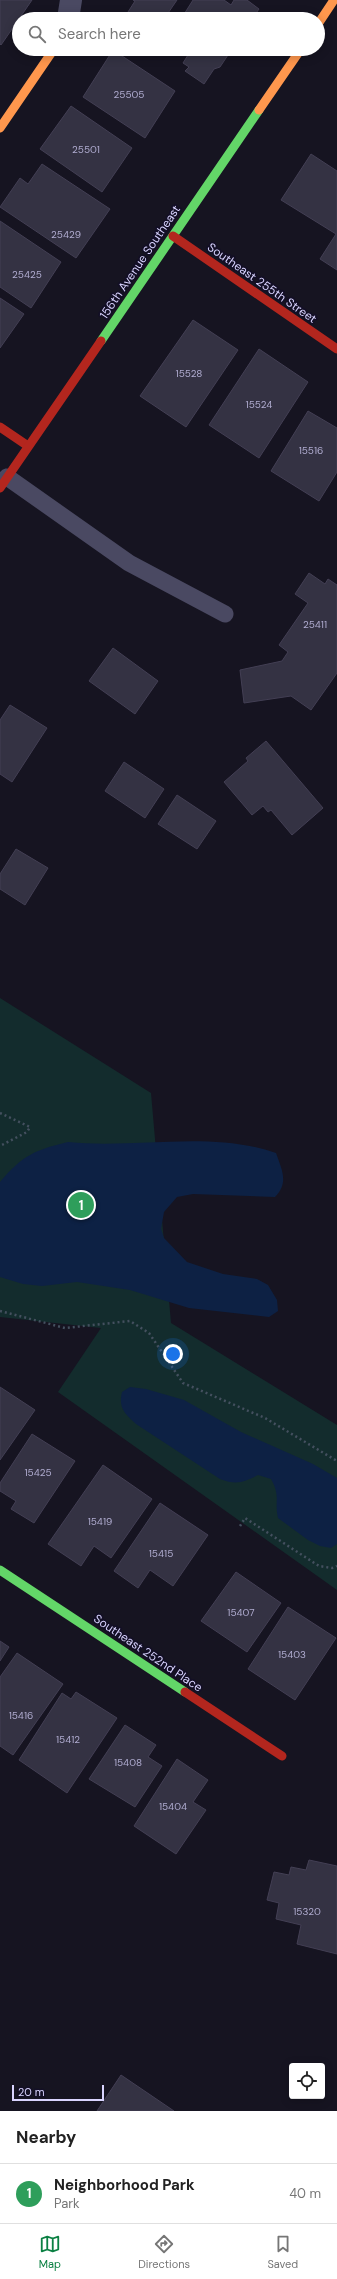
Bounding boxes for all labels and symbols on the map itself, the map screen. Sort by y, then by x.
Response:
house number: 25505 [114,88,144,101]
house number: 25501 [72,143,100,156]
street label: 156th Avenue Southeast [96,202,184,322]
house number: 25429 [51,228,81,241]
street label: Southeast 255th Street [204,239,320,327]
house number: 25425 [12,268,42,281]
house number: 15528 [176,367,202,380]
house number: 15524 [246,398,272,411]
house number: 15516 [299,444,323,457]
house number: 25411 [303,618,327,631]
pin: 1 [68,1190,94,1220]
your location [163,1344,183,1364]
house number: 15425 [24,1466,52,1479]
house number: 15419 [88,1515,112,1528]
house number: 15415 [149,1547,173,1560]
house number: 15407 [227,1606,255,1619]
street label: Southeast 252nd Place [90,1611,206,1696]
house number: 15403 [278,1648,306,1661]
house number: 15416 [9,1709,33,1722]
house number: 15412 [56,1733,80,1746]
house number: 15408 [114,1756,142,1769]
house number: 15404 [159,1800,187,1813]
house number: 15320 [293,1905,321,1918]
scale bar [12,2083,104,2102]

